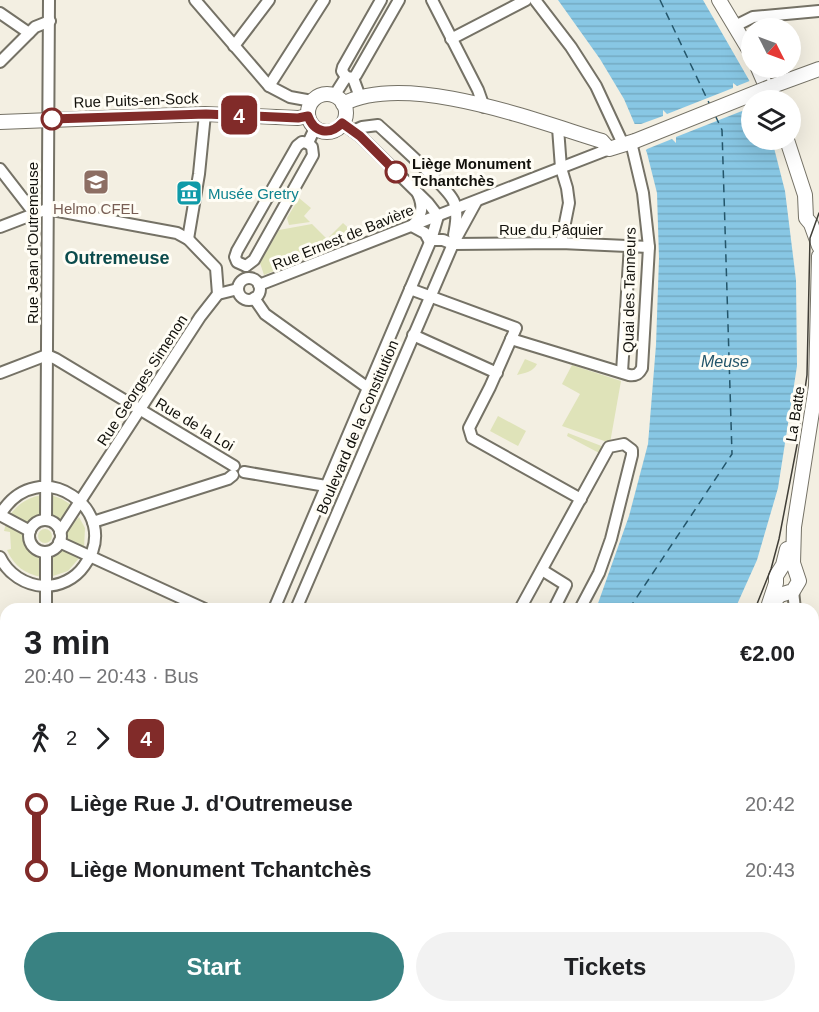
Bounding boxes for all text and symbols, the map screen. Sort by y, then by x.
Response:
north arrow [741,18,801,78]
map controls [741,18,801,150]
street label: Rue Puits-en-Sock [73,89,199,111]
button: layers [741,90,801,150]
line badge: 4 [220,96,258,134]
text: 4 [233,104,245,127]
unlabelled marker [41,108,63,130]
place label: Liège Monument Tchantchès [412,155,531,189]
marker: Liège Monument Tchantchès [385,161,407,183]
street label: Rue Jean d'Outremeuse [24,162,41,324]
school or university icon: Helmo CFEL [81,167,111,197]
museum icon: Musée Gretry [174,178,204,208]
place label: Musée Gretry [208,185,299,202]
place label: Helmo CFEL [53,200,139,217]
street label: Rue Ernest de Bavière [270,201,416,273]
street label: Rue du Pâquier [499,221,603,238]
street label: Quai des Tanneurs [619,227,639,353]
district label: Outremeuse [64,248,170,268]
street label: Rue Georges Simenon [93,311,191,449]
street label: Boulevard de la Constitution [313,337,401,517]
water label: Meuse [701,353,749,370]
street label: La Batte [782,385,808,443]
street label: Rue de la Loi [153,394,237,454]
text: 3 min [24,624,110,661]
text: €2.00 [740,641,795,666]
text: 20:40 – 20:43 · Bus [24,665,199,687]
icon: walk [24,722,57,755]
icon: forward [86,722,119,755]
text: 2 [66,727,77,749]
text: 4 [140,727,152,750]
text: Liège Rue J. d'Outremeuse [70,791,353,816]
text: 20:42 [745,793,795,815]
text: Liège Monument Tchantchès [70,857,372,882]
text: 20:43 [745,859,795,881]
button: Start [24,932,404,1001]
button: Tickets [416,932,795,1001]

